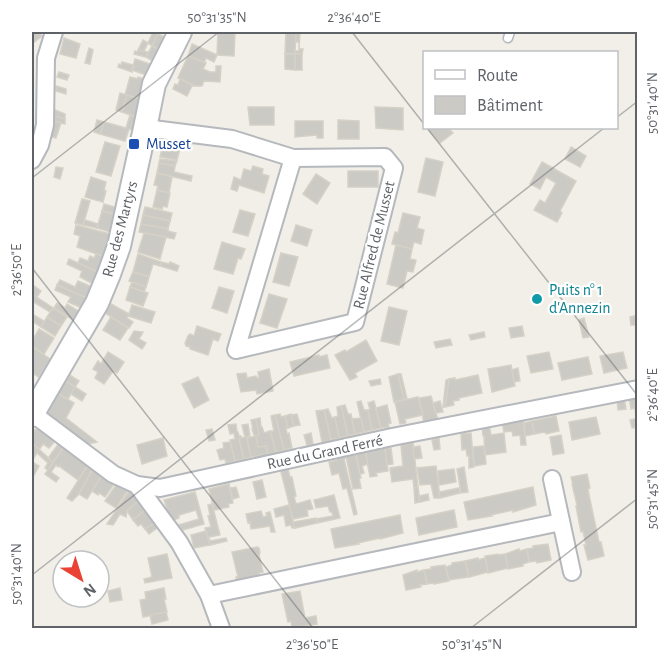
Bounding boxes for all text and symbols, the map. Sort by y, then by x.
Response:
text: 50°31'35"N [187,10,247,25]
text: 2°36'40"E [327,10,381,25]
legend [423,51,618,129]
text: Route [477,67,518,85]
text: 50°31'40"N [645,72,660,134]
text: Bâtiment [477,97,543,115]
place label: Musset [146,136,191,152]
marker: Musset [127,137,141,151]
street label: Rue des Martyrs [99,179,142,279]
street label: Rue Alfred de Musset [350,179,398,311]
text: 2°36'50"E [9,244,24,296]
place label: Puits n° 1 d'Annezin [549,282,611,316]
marker: Puits n° 1 d'Annezin [530,292,544,306]
text: 2°36'40"E [645,368,660,422]
street label: Rue du Grand Ferré [266,432,384,472]
text: 50°31'45"N [645,469,660,529]
text: 50°31'40"N [9,543,24,605]
north arrow [51,549,111,609]
text: N [80,580,99,600]
text: 2°36'50"E [286,637,338,652]
text: 50°31'45"N [442,637,502,652]

